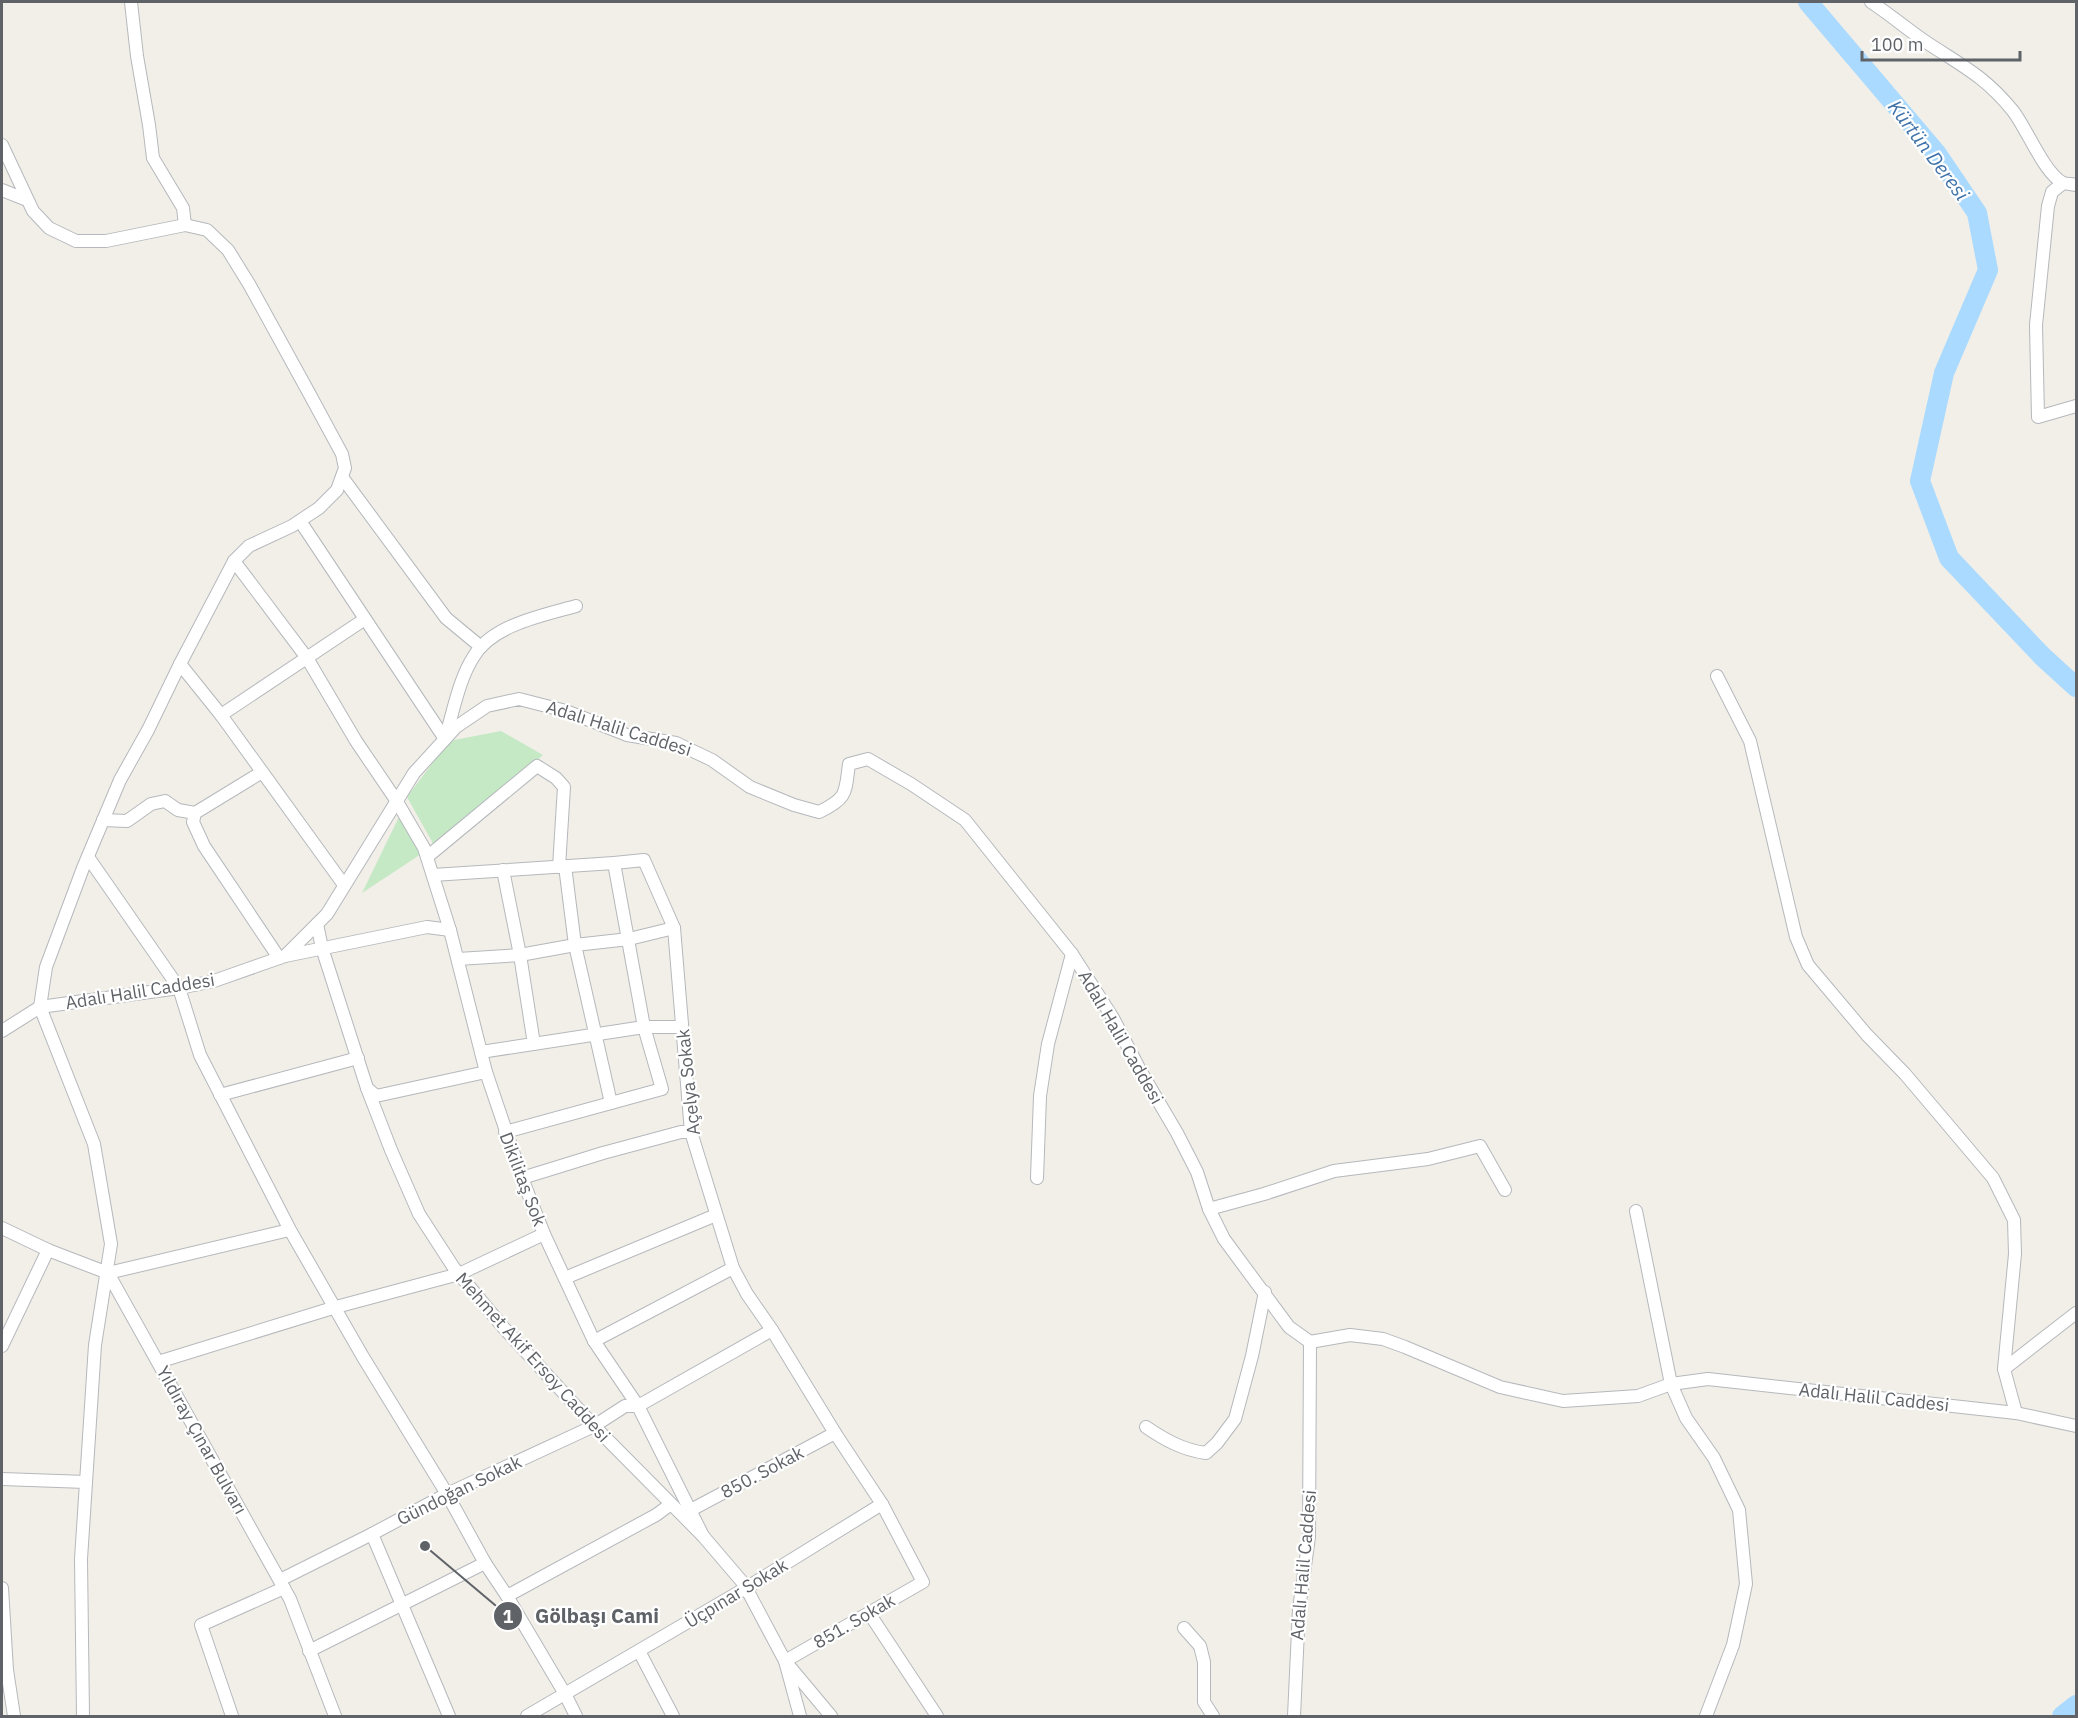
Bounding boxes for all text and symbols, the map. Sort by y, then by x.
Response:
scale bar [1862,24,2020,62]
text: 100 m [1871,33,1923,56]
water label: Kürtün Deresi [1882,94,1976,206]
street label: Adalı Halil Caddesi [543,695,695,761]
street label: Adalı Halil Caddesi [1073,966,1169,1108]
street label: Adalı Halil Caddesi [64,968,216,1014]
street label: Açelya Sokak [671,1027,705,1136]
street label: Dikilitaş Sok [495,1129,552,1230]
street label: Mehmet Akif Ersoy Caddesi [451,1267,615,1447]
street label: Yıldıray Çınar Bulvarı [152,1362,252,1518]
street label: Adalı Halil Caddesi [1798,1378,1950,1416]
street label: 850. Sokak [717,1440,808,1503]
street label: Gündoğan Sokak [393,1450,526,1530]
street label: Adalı Halil Caddesi [1285,1489,1321,1641]
street label: Üçpınar Sokak [680,1553,792,1633]
street label: 851. Sokak [809,1588,899,1654]
callout: Gölbaşı Cami [493,1597,671,1635]
text: Gölbaşı Cami [535,1602,659,1629]
text: 1 [503,1605,514,1628]

